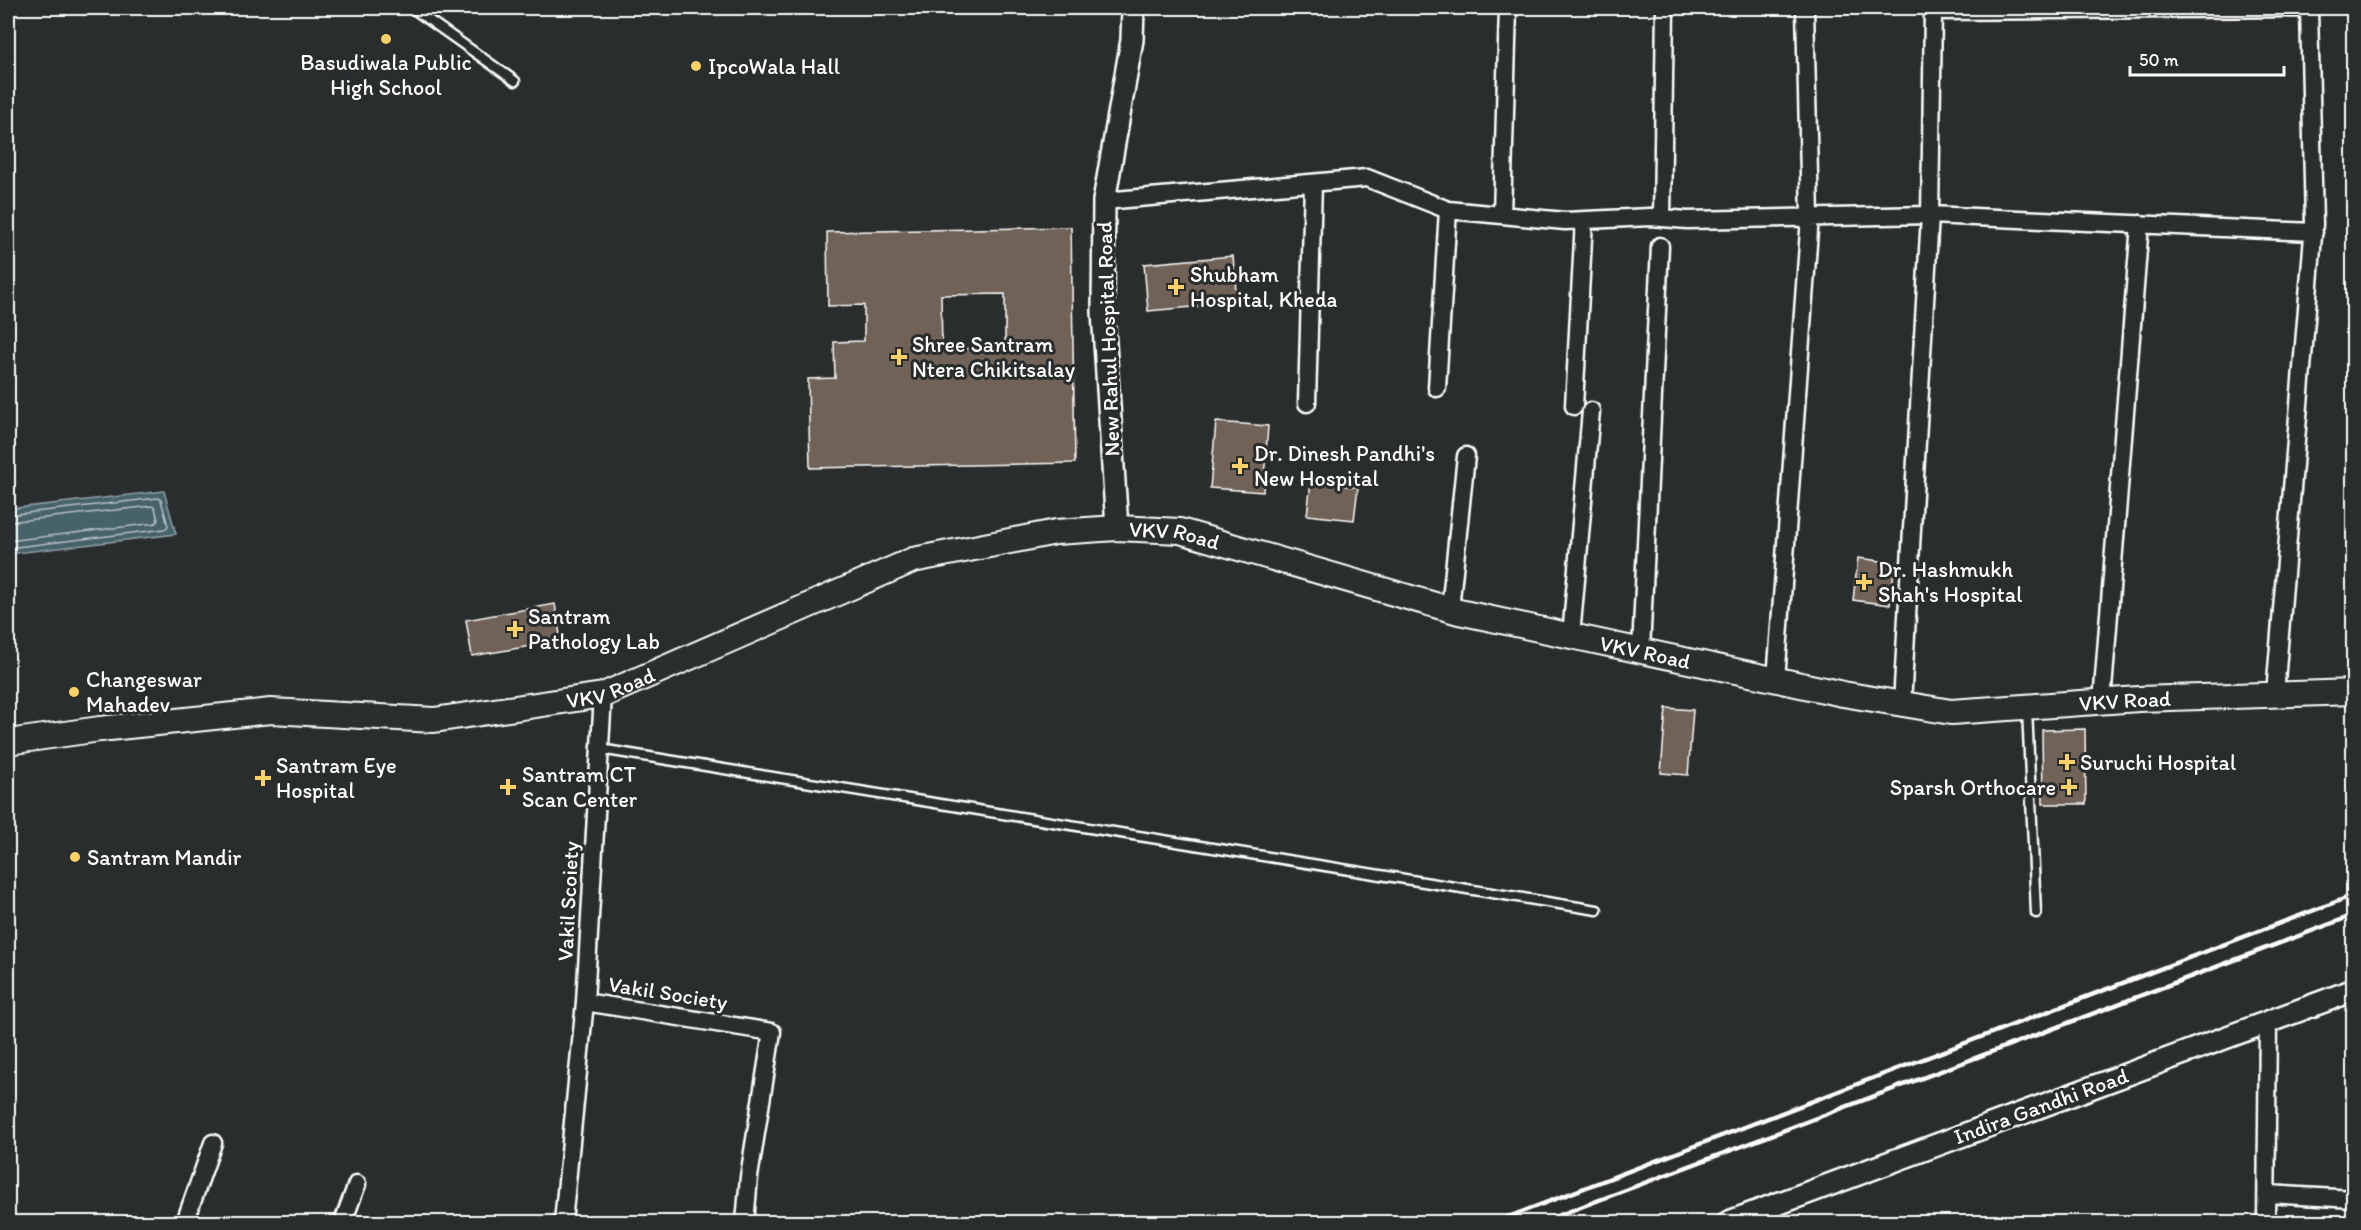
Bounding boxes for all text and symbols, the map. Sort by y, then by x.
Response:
marker: Basudiwala Public High School [379,32,393,46]
scale bar [2130,39,2284,77]
place label: Basudiwala Public High School [300,49,472,101]
text: 50 m [2139,49,2179,71]
place label: IpcoWala Hall [708,53,840,80]
marker: IpcoWala Hall [689,59,703,73]
street label: New Rahul Hospital Road [1090,221,1126,457]
place label: Shubham Hospital, Kheda [1190,261,1338,313]
marker: Shubham Hospital, Kheda [1167,278,1185,296]
place label: Shree Santram Ntera Chikitsalay [912,331,1076,383]
marker: Shree Santram Ntera Chikitsalay [890,348,908,366]
place label: Dr. Dinesh Pandhi's New Hospital [1254,440,1435,492]
marker: Dr. Dinesh Pandhi's New Hospital [1231,457,1249,475]
street label: VKV Road [1128,515,1223,555]
place label: Dr. Hashmukh Shah's Hospital [1878,556,2022,608]
marker: Dr. Hashmukh Shah's Hospital [1855,573,1873,591]
place label: Santram Pathology Lab [528,603,660,655]
marker: Santram Pathology Lab [506,620,524,638]
street label: VKV Road [1597,629,1693,675]
street label: VKV Road [564,661,659,714]
place label: Changeswar Mahadev [86,666,202,718]
street label: VKV Road [2078,684,2171,717]
marker: Changeswar Mahadev [67,685,81,699]
place label: Suruchi Hospital [2080,749,2236,776]
place label: Santram Eye Hospital [276,752,397,804]
marker: Suruchi Hospital [2058,753,2076,771]
place label: Santram CT Scan Center [522,761,638,813]
marker: Santram Eye Hospital [254,769,272,787]
place label: Sparsh Orthocare [1890,774,2056,801]
marker: Santram CT Scan Center [499,778,517,796]
marker: Sparsh Orthocare [2060,778,2078,796]
street label: Vakil Scoiety [551,840,585,962]
place label: Santram Mandir [87,844,242,871]
marker: Santram Mandir [68,850,82,864]
street label: Vakil Society [607,970,730,1016]
street label: Indira Gandhi Road [1950,1062,2132,1150]

